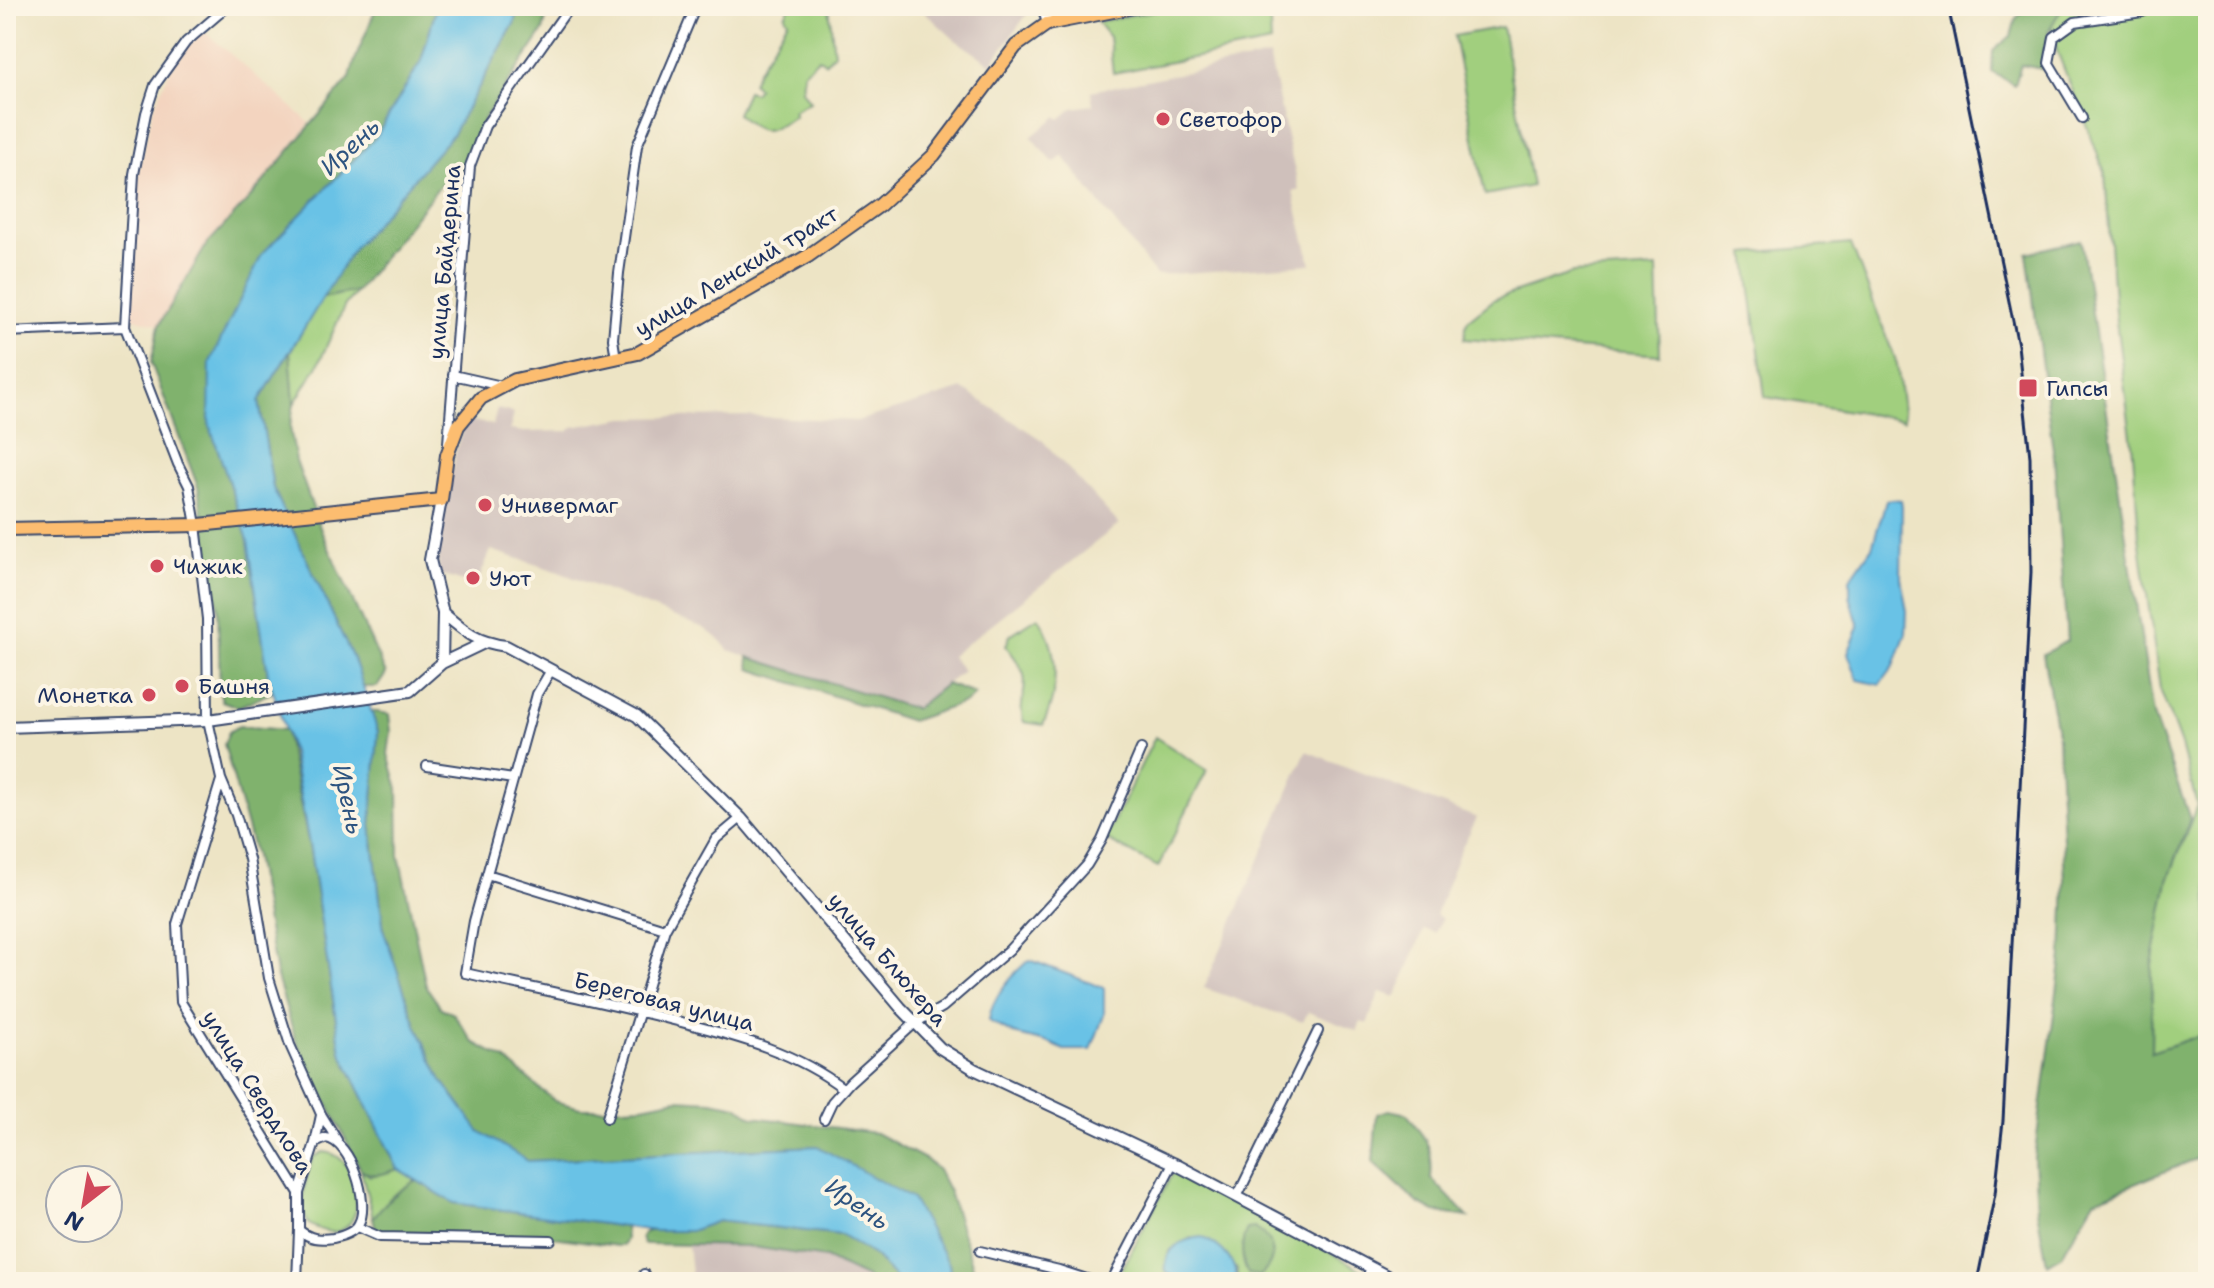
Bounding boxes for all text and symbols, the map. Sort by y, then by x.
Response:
place label: Светофор [1179,105,1282,134]
marker: Светофор [1154,110,1172,128]
water label: Ирень [313,111,387,183]
street label: улица Байдерина [422,163,467,361]
street label: улица Ленский тракт [629,199,844,344]
place label: Гипсы [2046,374,2109,403]
marker: Гипсы [2017,377,2039,399]
place label: Универмаг [501,491,619,520]
marker: Универмаг [476,496,494,514]
place label: Чижик [173,552,243,581]
marker: Чижик [148,557,166,575]
place label: Уют [489,564,532,593]
marker: Уют [464,569,482,587]
place label: Башня [198,672,270,701]
marker: Башня [173,677,191,695]
place label: Монетка [37,681,133,710]
marker: Монетка [140,686,158,704]
water label: Ирень [325,761,371,837]
street label: улица Блюхера [822,886,954,1033]
street label: Береговая улица [571,965,757,1038]
street label: улица Свердлова [196,1005,320,1180]
north arrow [44,1164,124,1244]
water label: Ирень [819,1171,895,1237]
text: N [59,1204,89,1238]

